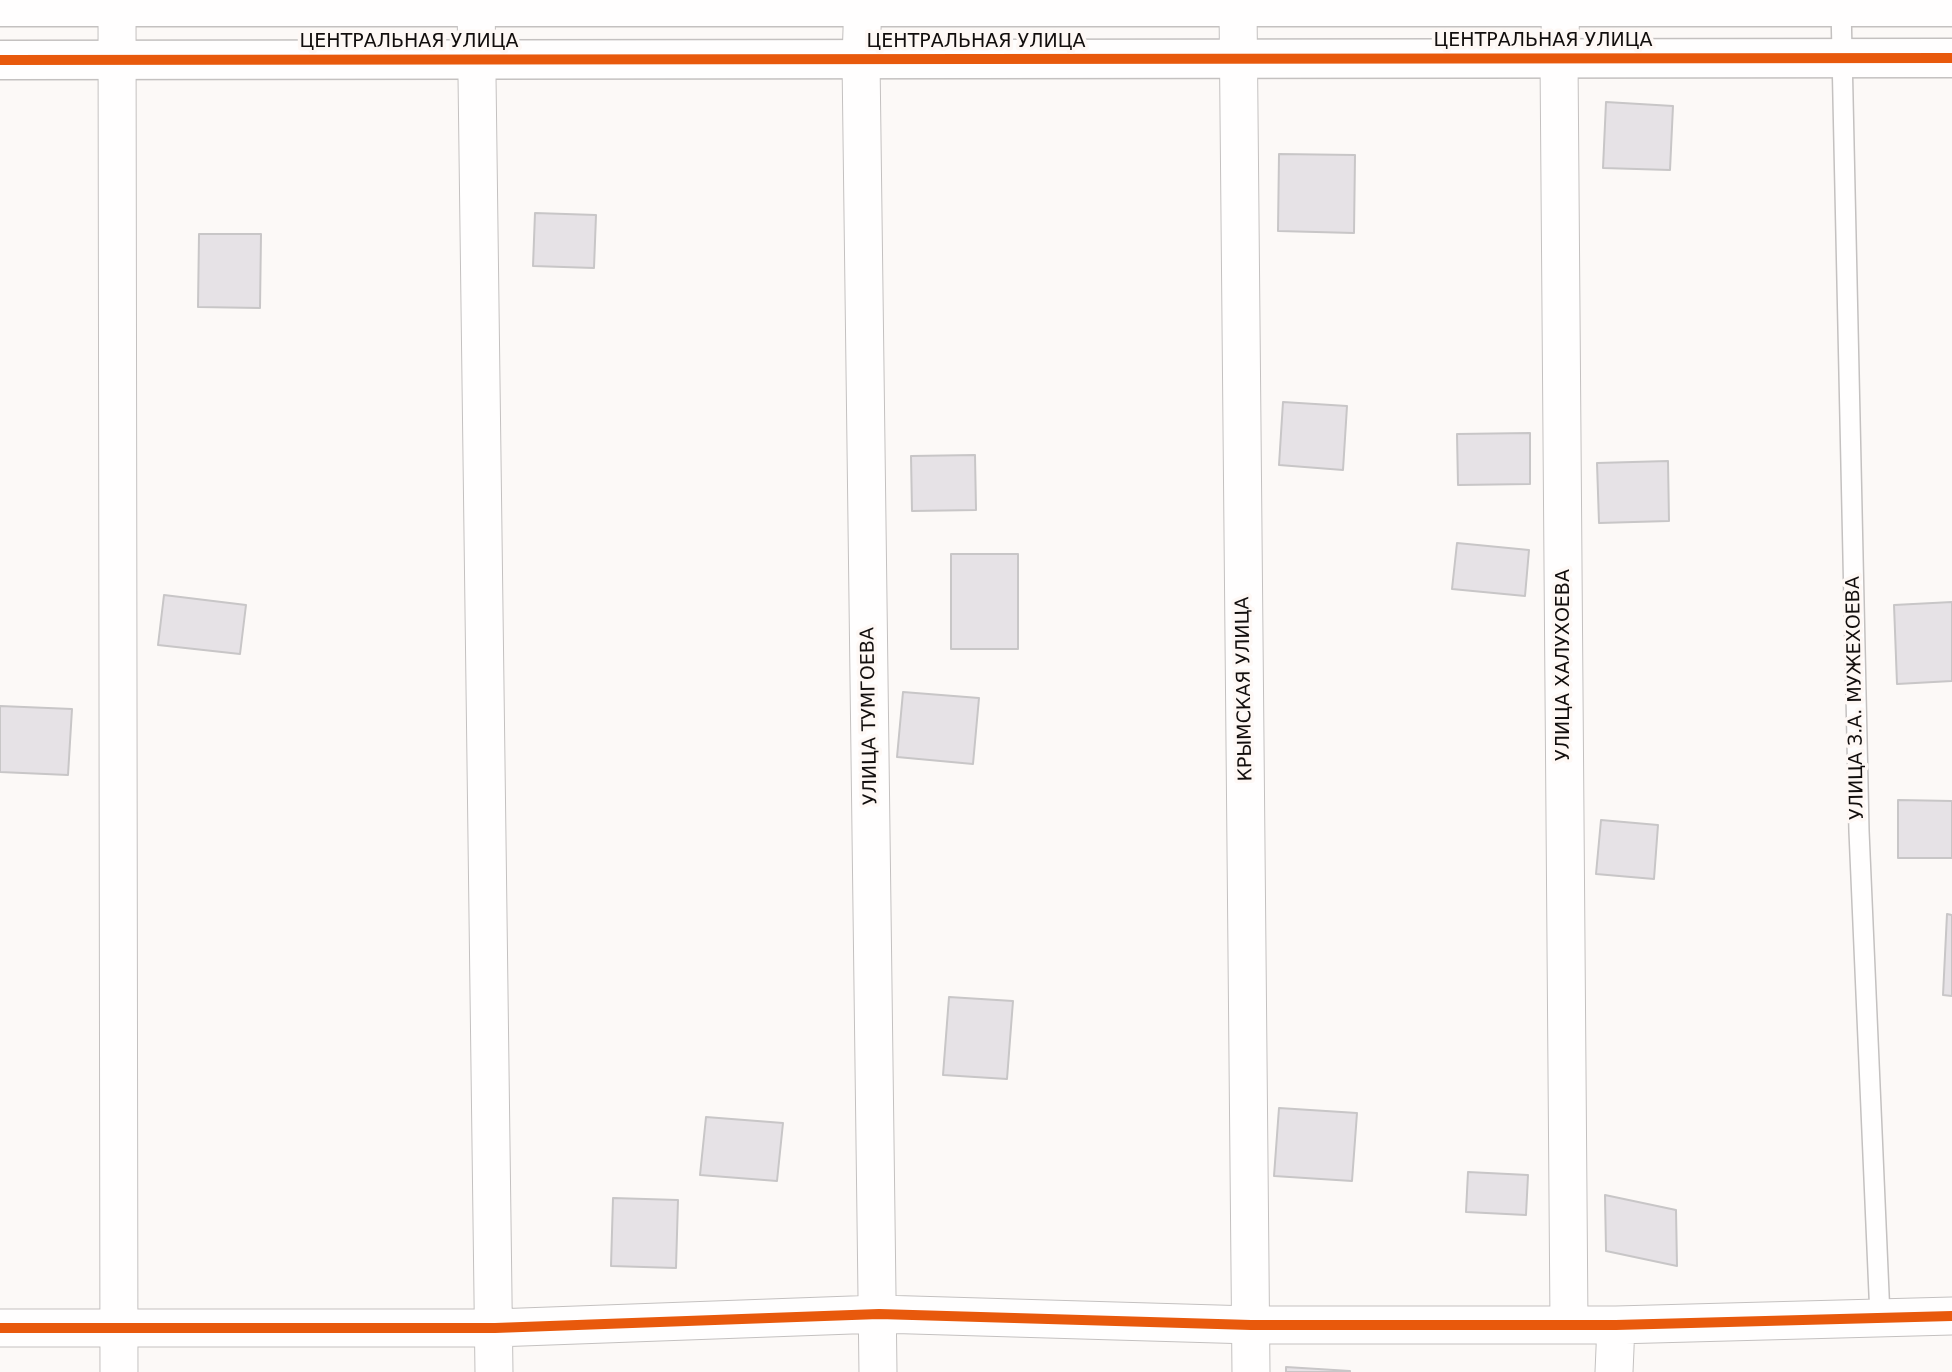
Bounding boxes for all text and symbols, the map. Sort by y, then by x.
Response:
street label: ЦЕНТРАЛЬНАЯ УЛИЦА [1434,30,1652,52]
street label: ЦЕНТРАЛЬНАЯ УЛИЦА [300,31,518,53]
street label: ЦЕНТРАЛЬНАЯ УЛИЦА [867,31,1085,53]
street label: УЛИЦА ХАЛУХОЕВА [1553,569,1575,761]
street label: УЛИЦА З.А. МУЖЕХОЕВА [1842,576,1870,820]
street label: КРЫМСКАЯ УЛИЦА [1232,596,1258,782]
street label: УЛИЦА ТУМГОЕВА [857,627,883,805]

